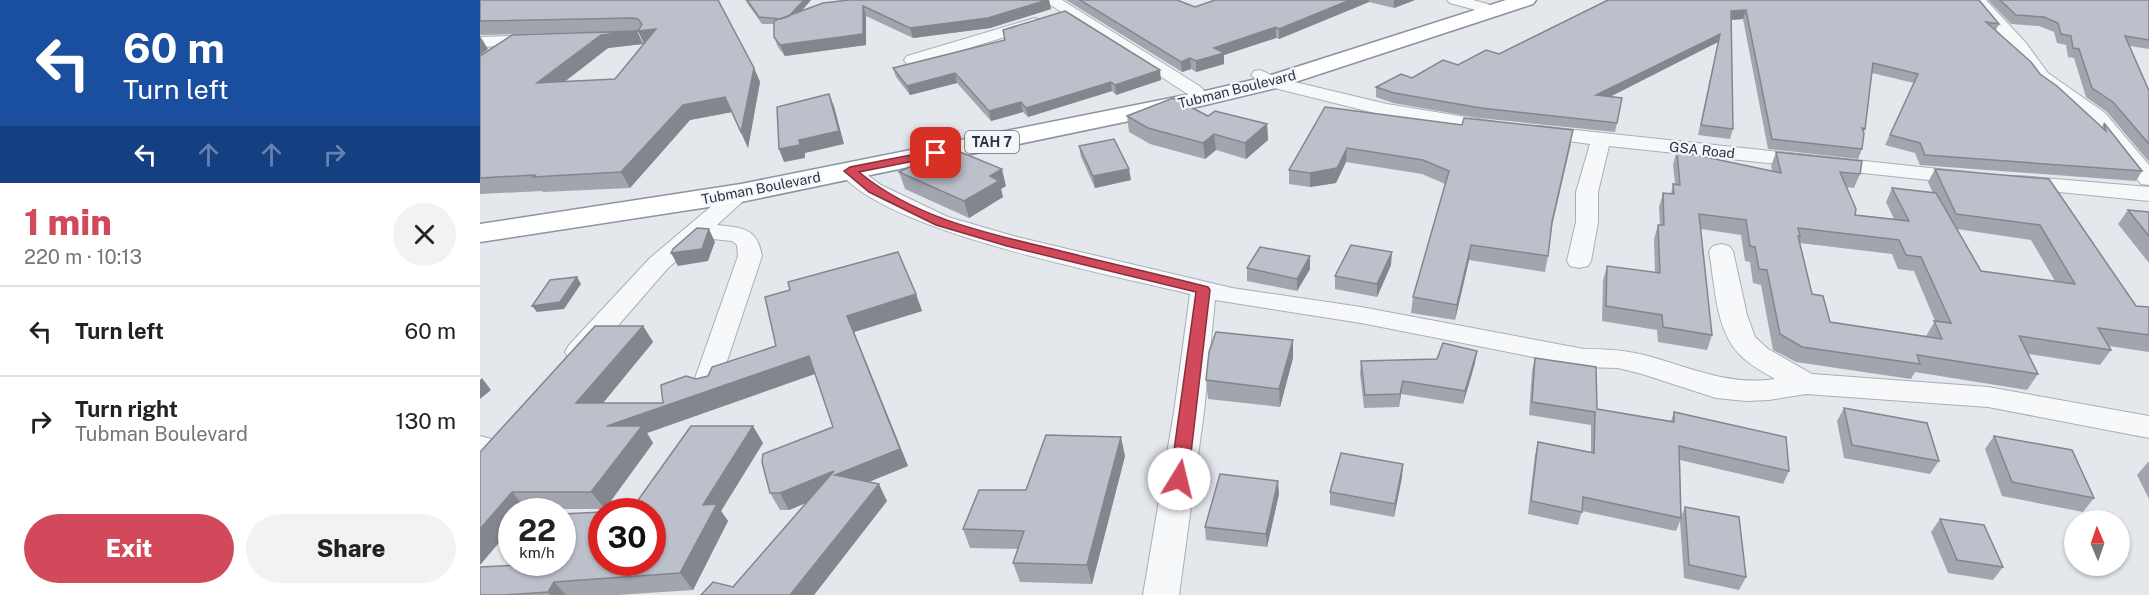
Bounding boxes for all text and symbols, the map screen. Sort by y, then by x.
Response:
text: 60 m [123,23,225,72]
icon: left [24,24,102,102]
street label: Tubman Boulevard [1176,67,1298,111]
text: Turn left [123,73,229,105]
pin [910,127,961,178]
road number: TAH 7 [965,131,1019,153]
icon: arrive [919,136,952,169]
icon: left [129,138,162,171]
icon: ahead [192,138,225,171]
icon: ahead [255,138,288,171]
icon: right [318,138,351,171]
street label: GSA Road [1668,139,1736,161]
street label: Tubman Boulevard [700,169,822,207]
text: 1 min [24,201,112,243]
button: close [393,203,456,266]
text: 220 m · 10:13 [24,245,142,269]
icon: left [24,315,57,348]
text: Turn left [75,318,164,344]
text: 60 m [405,318,456,344]
text: Turn right [75,396,178,422]
icon: right [24,405,57,438]
text: 130 m [395,408,456,434]
text: Tubman Boulevard [75,422,248,446]
position arrow [1147,447,1211,511]
speed limit sign: 30 [588,498,666,576]
north arrow [2064,510,2130,576]
map controls [2064,510,2130,576]
text: 22 [518,512,556,548]
button: Exit [24,514,234,583]
button: Share [246,514,456,583]
text: km/h [519,544,555,561]

